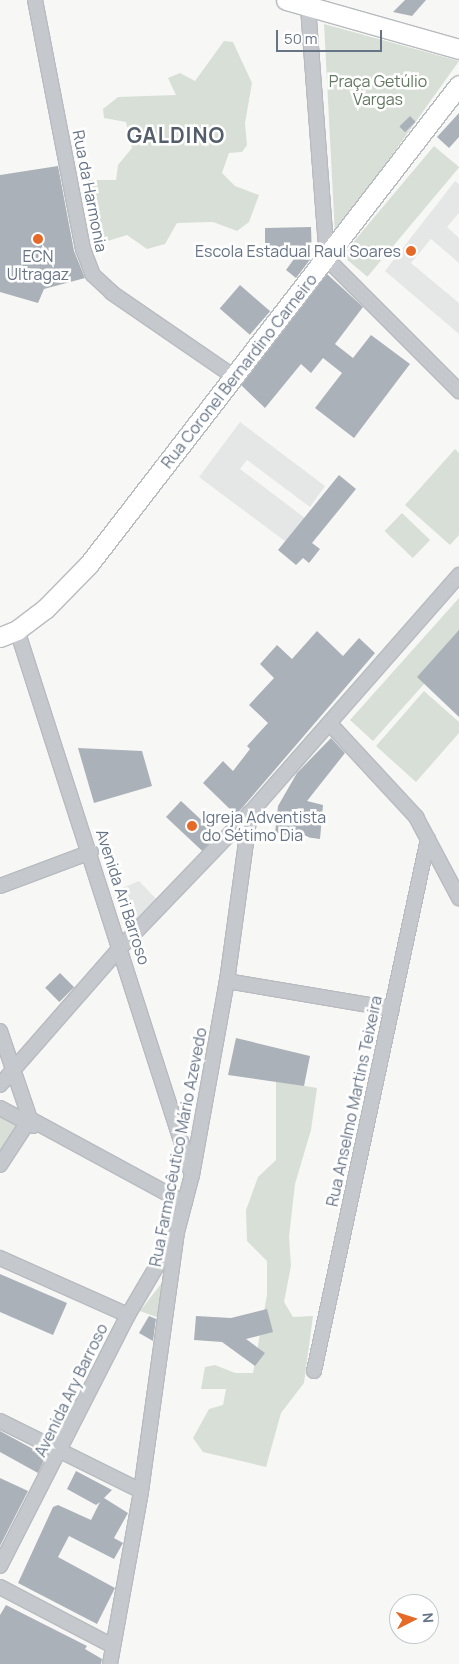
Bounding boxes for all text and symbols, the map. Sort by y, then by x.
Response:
scale bar [279,20,385,52]
text: 50 m [284,28,318,49]
park label: Praça Getúlio Vargas [329,71,427,109]
district label: GALDINO [126,122,226,148]
street label: Rua da Harmonia [69,128,111,254]
marker: ECN Ultragaz [32,233,44,245]
place label: Escola Estadual Raul Soares [195,241,401,261]
marker: Escola Estadual Raul Soares [405,245,417,257]
place label: ECN Ultragaz [7,246,69,284]
street label: Rua Coronel Bernardino Carneiro [157,270,321,472]
place label: Igreja Adventista do Sétimo Dia [202,807,326,845]
marker: Igreja Adventista do Sétimo Dia [186,820,198,832]
street label: Avenida Ari Barroso [92,827,154,967]
street label: Rua Anselmo Martins Teixeira [322,994,386,1208]
street label: Rua Farmacêutico Mário Azevedo [145,1026,211,1268]
street label: Avenida Ary Barroso [30,1320,112,1460]
north arrow [389,1594,439,1644]
text: N [419,1612,438,1624]

